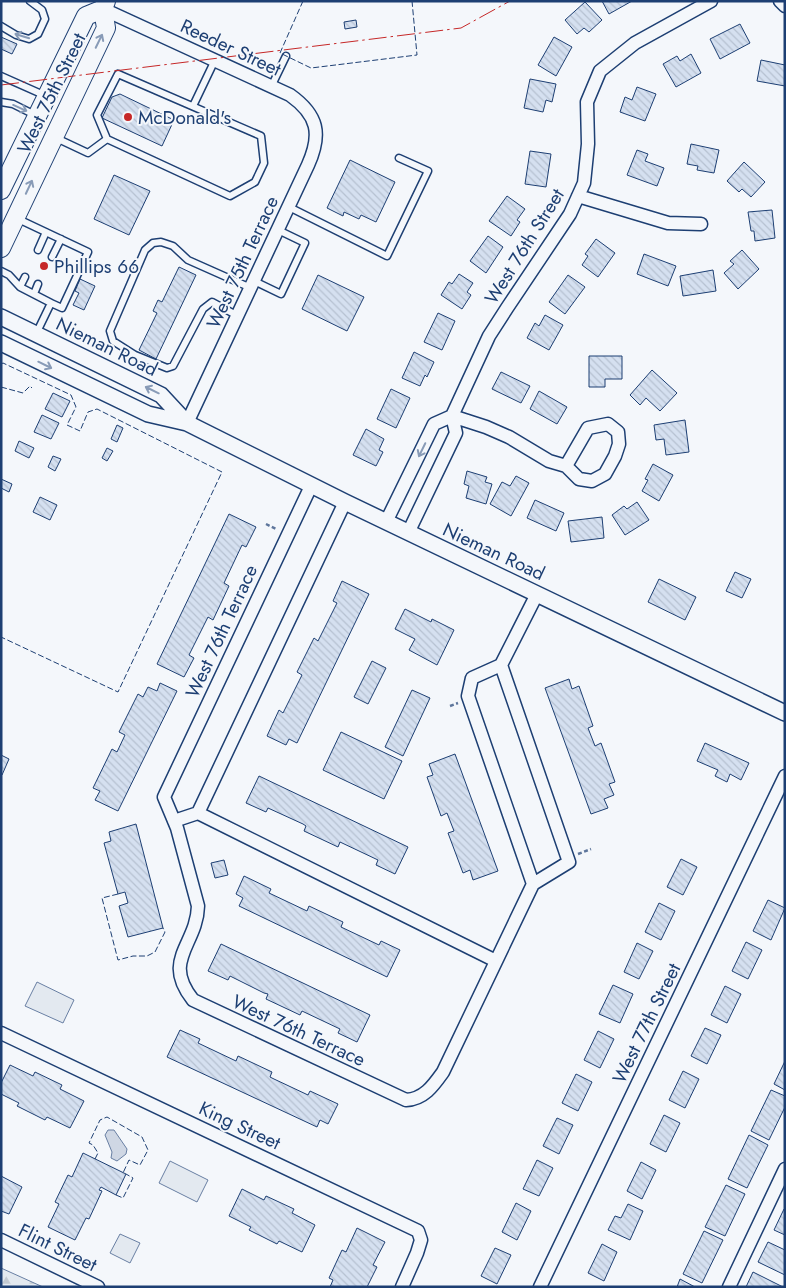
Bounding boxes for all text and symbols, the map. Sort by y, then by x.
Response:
street label: Reeder Street [176,12,286,83]
street label: West 75th Street [11,28,93,158]
one-way arrow [14,31,30,41]
one-way arrow [95,34,104,49]
one-way arrow [12,103,27,113]
place label: McDonald's [138,104,232,131]
marker: McDonald's [122,111,134,123]
one-way arrow [24,180,34,195]
street label: West 76th Street [478,183,571,309]
street label: West 75th Terrace [200,191,285,333]
place label: Phillips 66 [54,253,139,280]
marker: Phillips 66 [38,260,50,272]
street label: Nieman Road [51,310,162,383]
one-way arrow [37,360,52,370]
one-way arrow [145,385,160,395]
one-way arrow [416,442,426,457]
street label: Nieman Road [438,516,549,587]
street label: West 76th Terrace [179,560,264,702]
street label: West 77th Street [606,958,687,1088]
street label: West 76th Terrace [228,988,370,1073]
street label: King Street [194,1095,286,1156]
street label: Flint Street [14,1217,102,1278]

